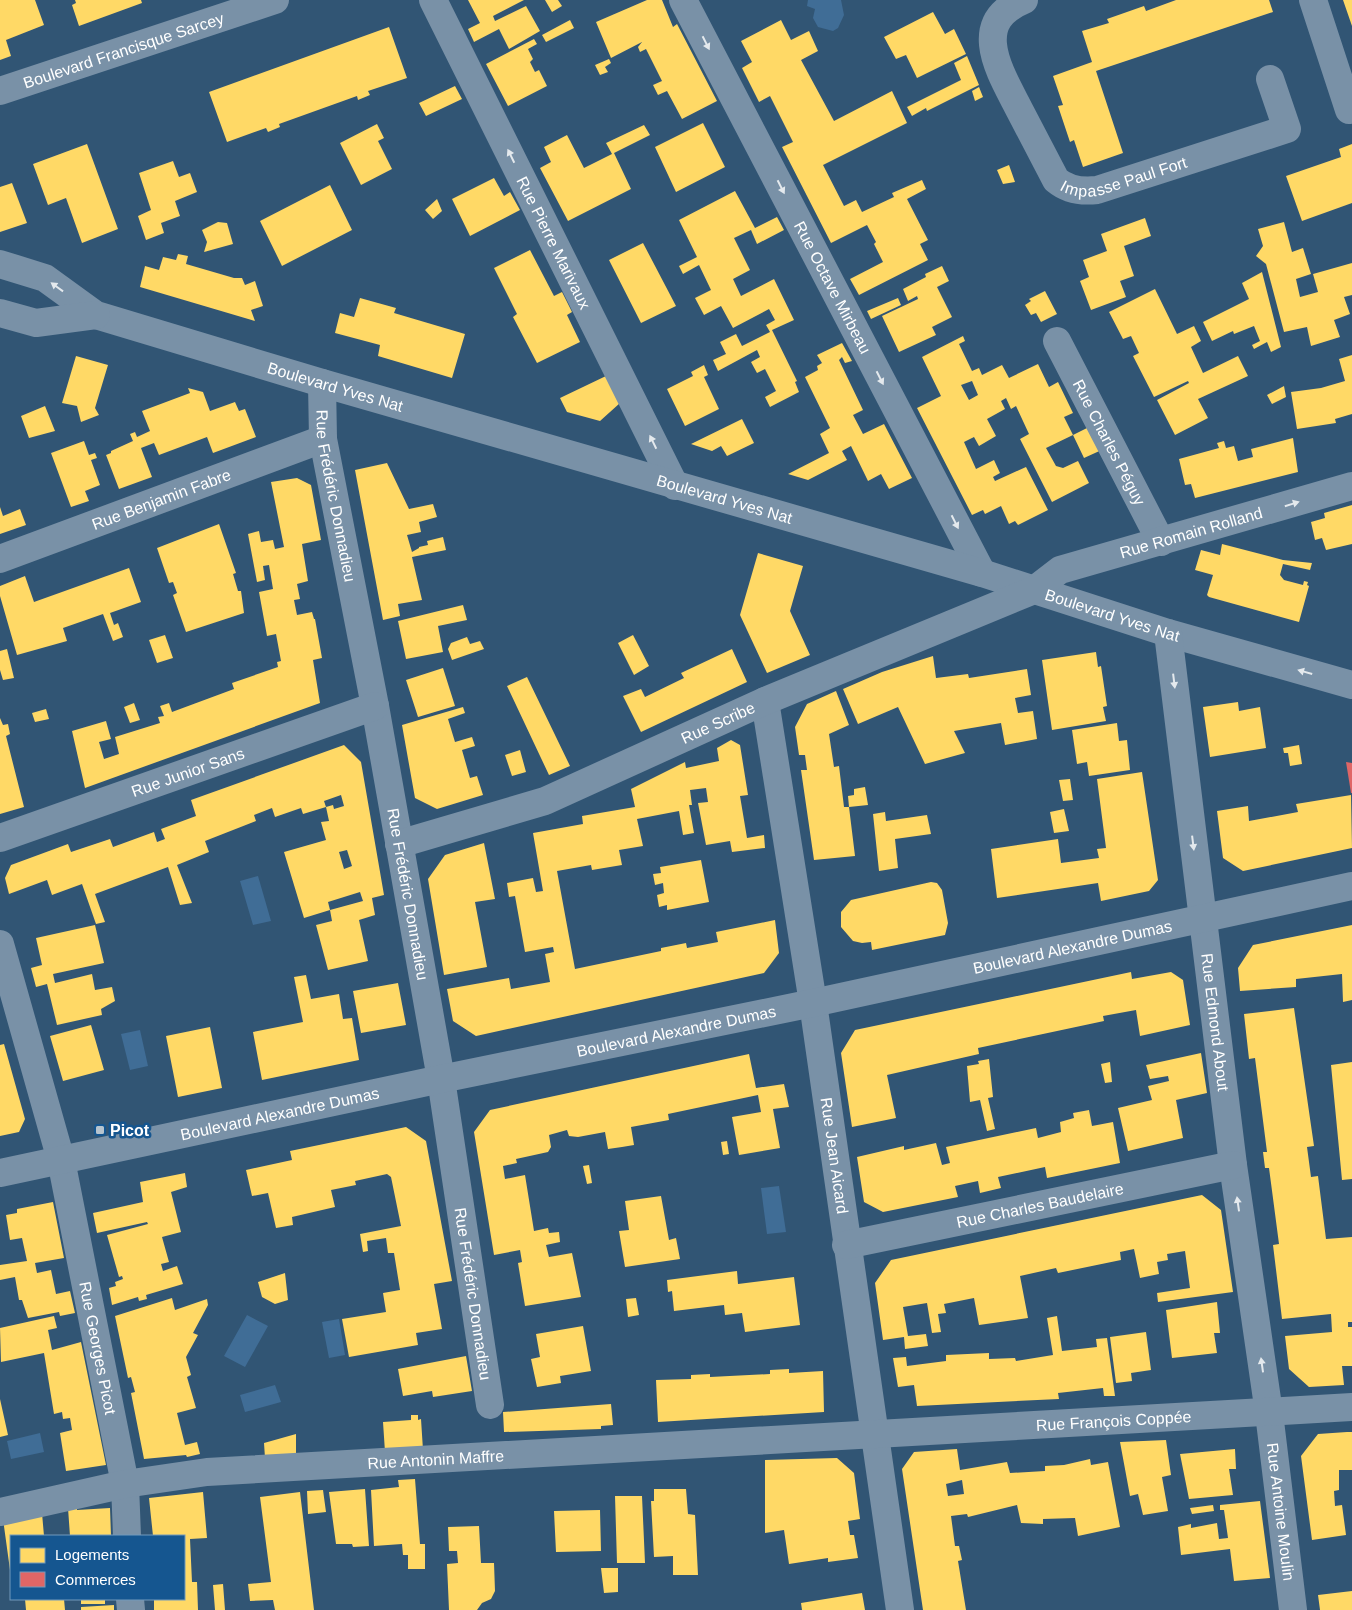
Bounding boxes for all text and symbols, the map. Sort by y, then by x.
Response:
street label: Boulevard Francisque Sarcey [21,9,226,91]
one-way arrow [702,36,710,50]
one-way arrow [506,149,514,163]
street label: Impasse Paul Fort [1058,153,1189,199]
street label: Rue Pierre Marivaux [514,173,594,312]
one-way arrow [777,180,785,195]
street label: Rue Octave Mirbeau [791,218,874,356]
one-way arrow [51,281,64,292]
street label: Boulevard Yves Nat [266,359,406,415]
one-way arrow [876,371,884,385]
street label: Rue Charles Péguy [1070,377,1149,508]
street label: Rue Frédéric Donnadieu [314,410,359,583]
one-way arrow [649,435,657,449]
street label: Rue Benjamin Fabre [89,466,233,533]
street label: Boulevard Yves Nat [655,471,795,527]
one-way arrow [1284,499,1299,507]
street label: Rue Romain Rolland [1118,504,1264,561]
one-way arrow [951,515,959,530]
street label: Boulevard Yves Nat [1043,585,1182,645]
one-way arrow [1298,668,1313,676]
one-way arrow [1170,674,1178,690]
street label: Rue Scribe [678,698,757,747]
street label: Rue Junior Sans [129,744,246,800]
street label: Rue Frédéric Donnadieu [385,807,432,981]
one-way arrow [1189,835,1197,851]
street label: Boulevard Alexandre Dumas [971,917,1173,977]
street label: Rue Edmond About [1199,952,1232,1093]
street label: Boulevard Alexandre Dumas [575,1002,777,1060]
street label: Boulevard Alexandre Dumas [179,1084,381,1143]
street label: Rue Jean Aicard [818,1096,852,1215]
place label: Picot [110,1122,150,1139]
marker: Picot [94,1124,106,1136]
street label: Rue Charles Baudelaire [955,1179,1125,1230]
one-way arrow [1234,1195,1242,1211]
street label: Rue Frédéric Donnadieu [452,1206,495,1381]
street label: Rue Georges Picot [77,1280,120,1416]
one-way arrow [1257,1356,1265,1372]
street label: Rue François Coppée [1035,1408,1192,1433]
street label: Rue Antoine Moulin [1264,1442,1298,1582]
street label: Rue Antonin Maffre [367,1447,505,1471]
legend [10,1535,185,1600]
text: Logements [55,1546,129,1563]
text: Commerces [55,1571,136,1588]

